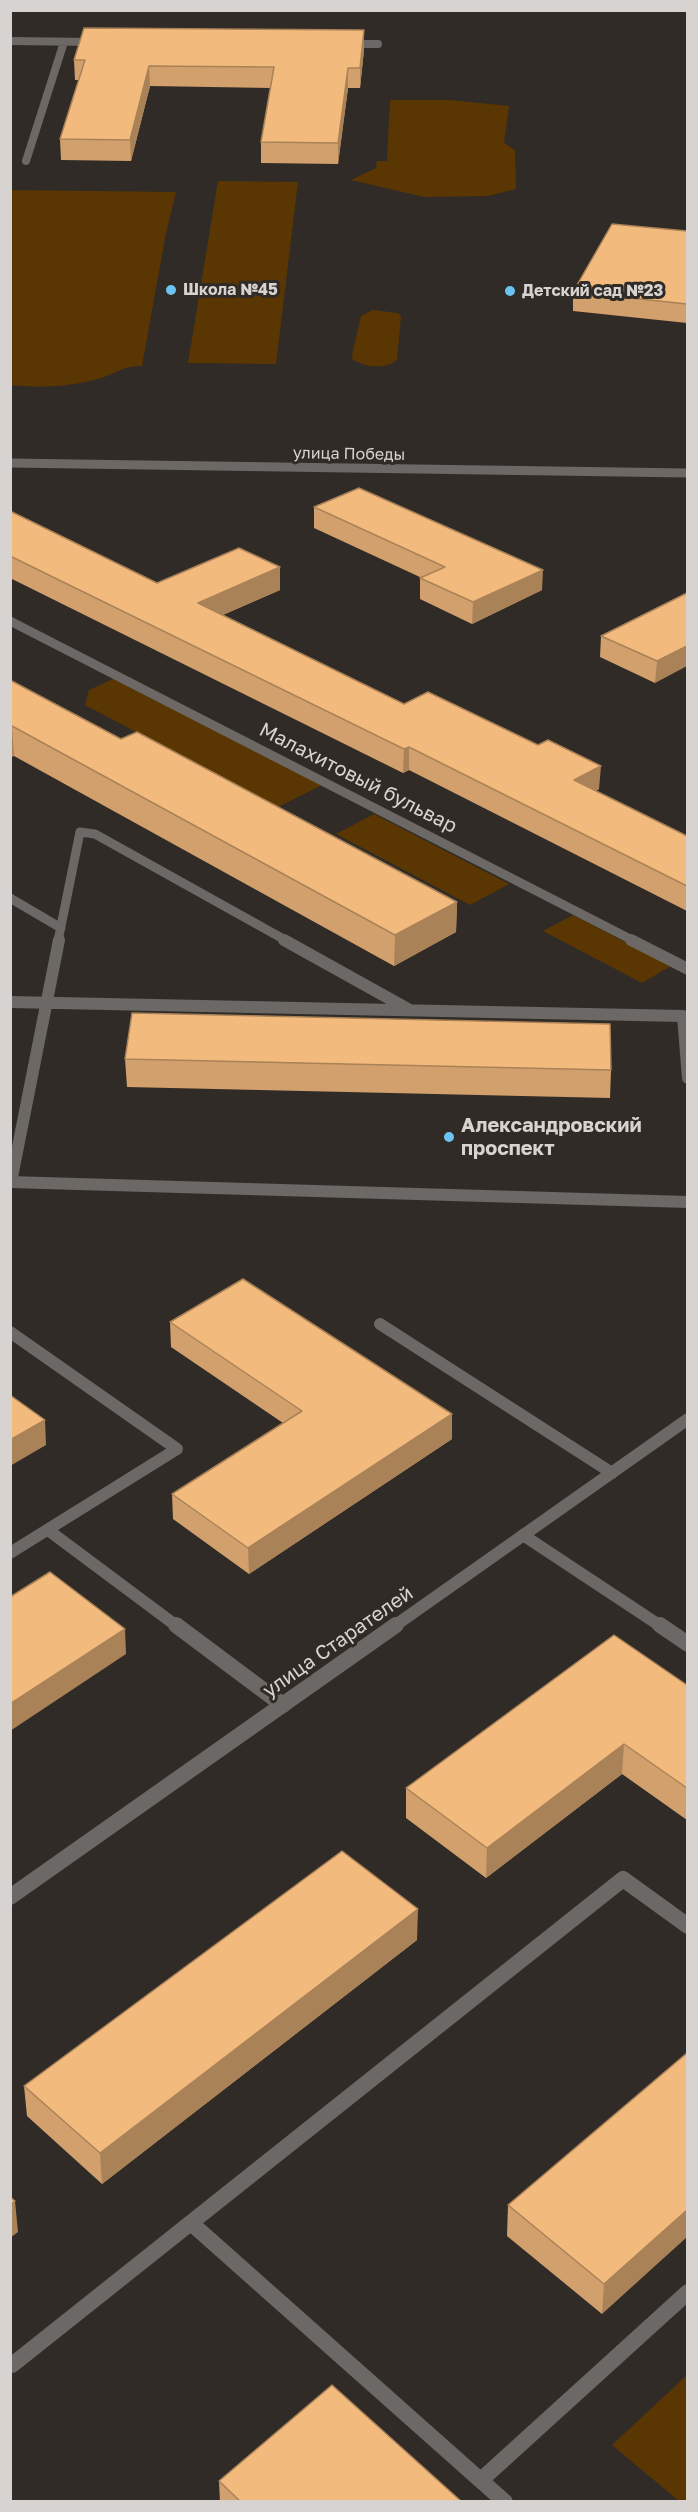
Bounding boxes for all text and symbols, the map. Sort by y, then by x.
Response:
place label: Школа №45 [183,280,278,300]
place label: Детский сад №23 [522,281,663,301]
marker: Школа №45 [164,283,178,297]
marker: Детский сад №23 [503,284,517,298]
street label: улица Победы [293,443,405,465]
street label: Малахитовый бульвар [255,718,461,838]
place label: Александровский проспект [461,1114,642,1161]
marker: Александровский проспект [442,1130,456,1144]
street label: улица Старателей [258,1581,418,1703]

